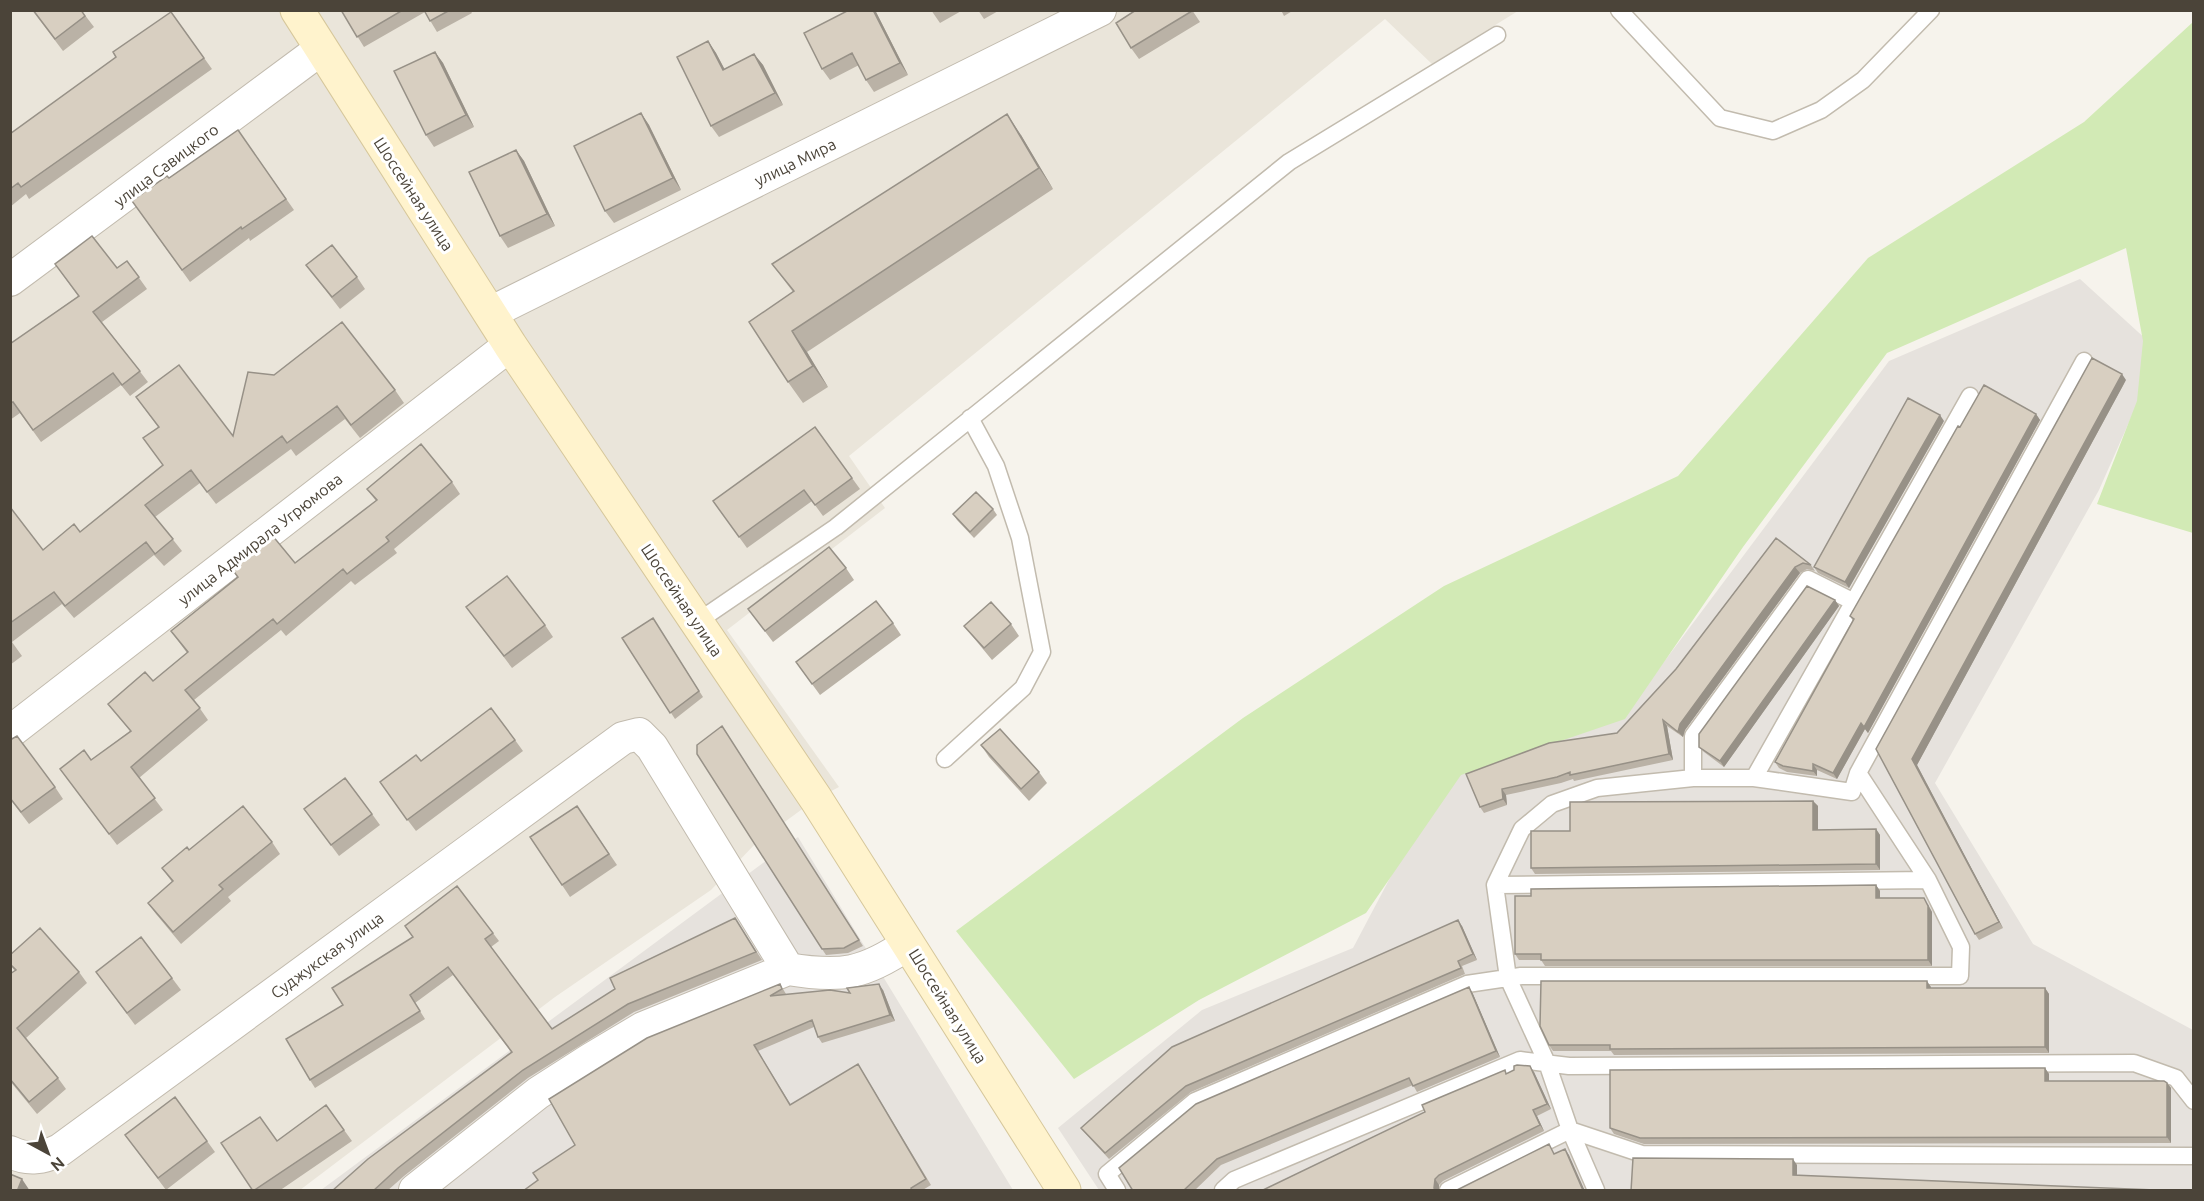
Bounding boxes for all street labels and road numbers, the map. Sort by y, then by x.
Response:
street label: улица Савицкого [110,120,222,210]
street label: Шоссейная улица [371,134,457,254]
street label: улица Мира [751,135,839,189]
street label: улица Адмирала Угрюмова [174,469,346,609]
street label: Шоссейная улица [638,540,726,660]
street label: Суджукская улица [267,908,387,1002]
street label: Шоссейная улица [905,945,991,1067]

